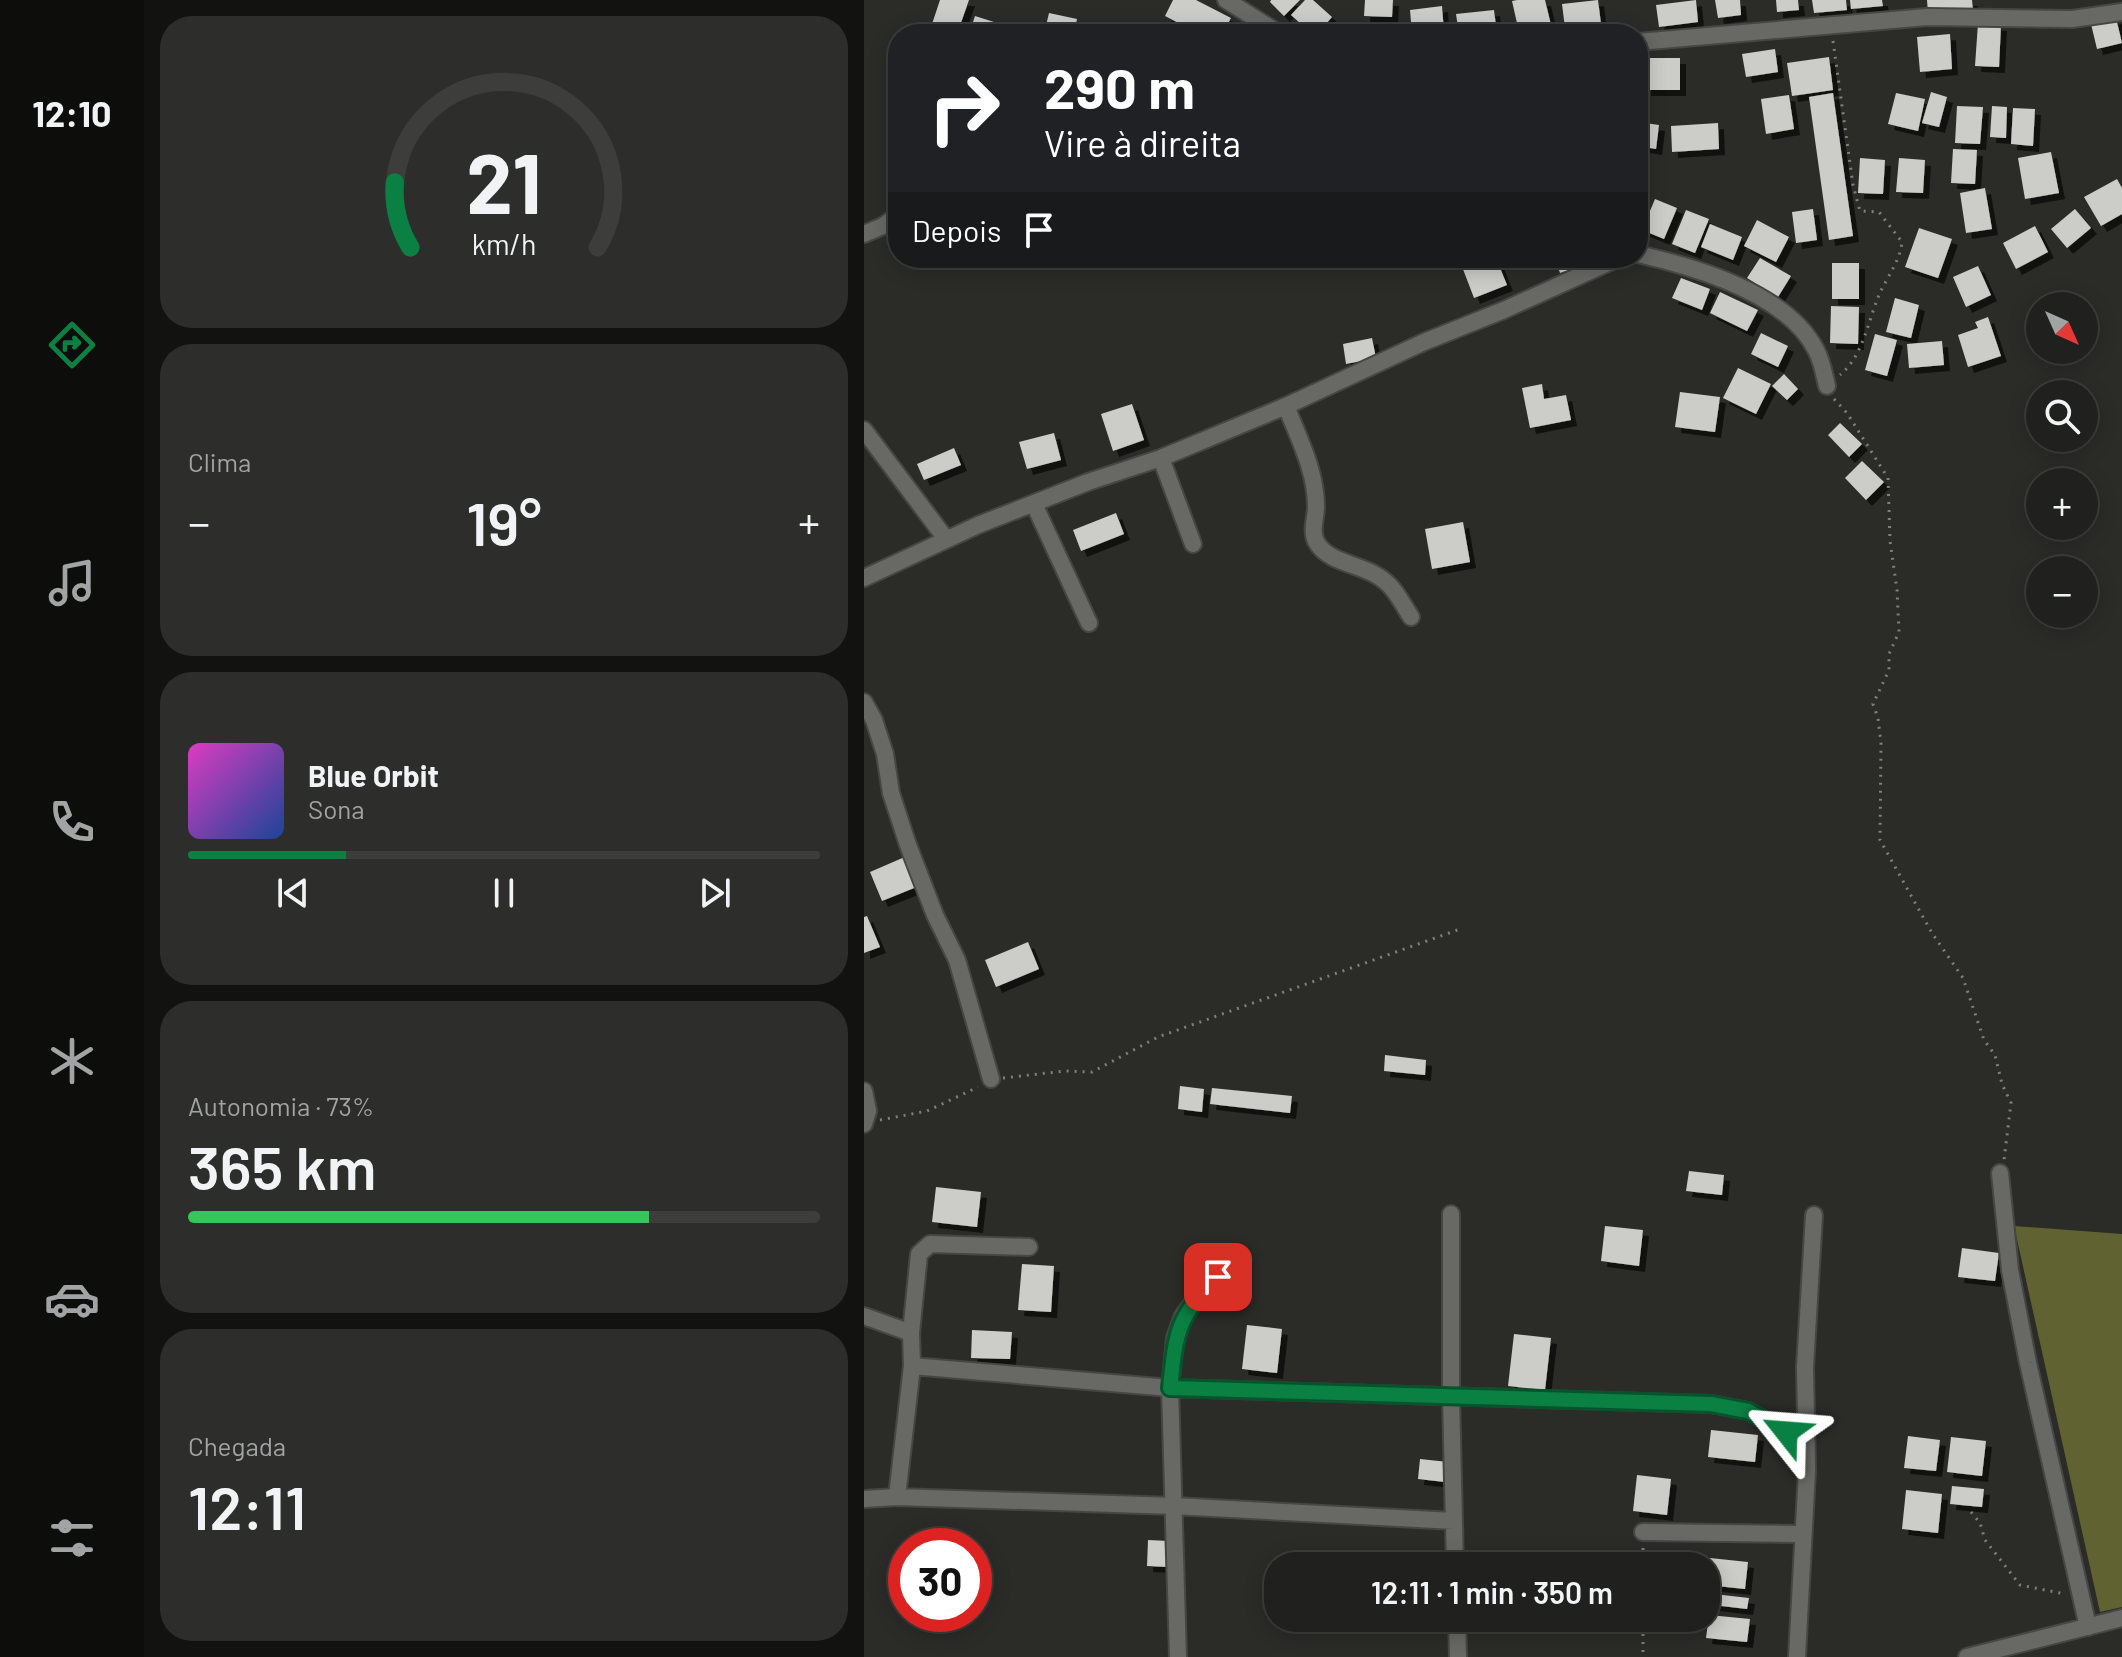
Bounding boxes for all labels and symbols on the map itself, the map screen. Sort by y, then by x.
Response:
north arrow [2026,292,2098,364]
pin [1184,1243,1252,1311]
position arrow [1744,1390,1828,1474]
speed limit sign: 30 [888,1528,992,1632]

